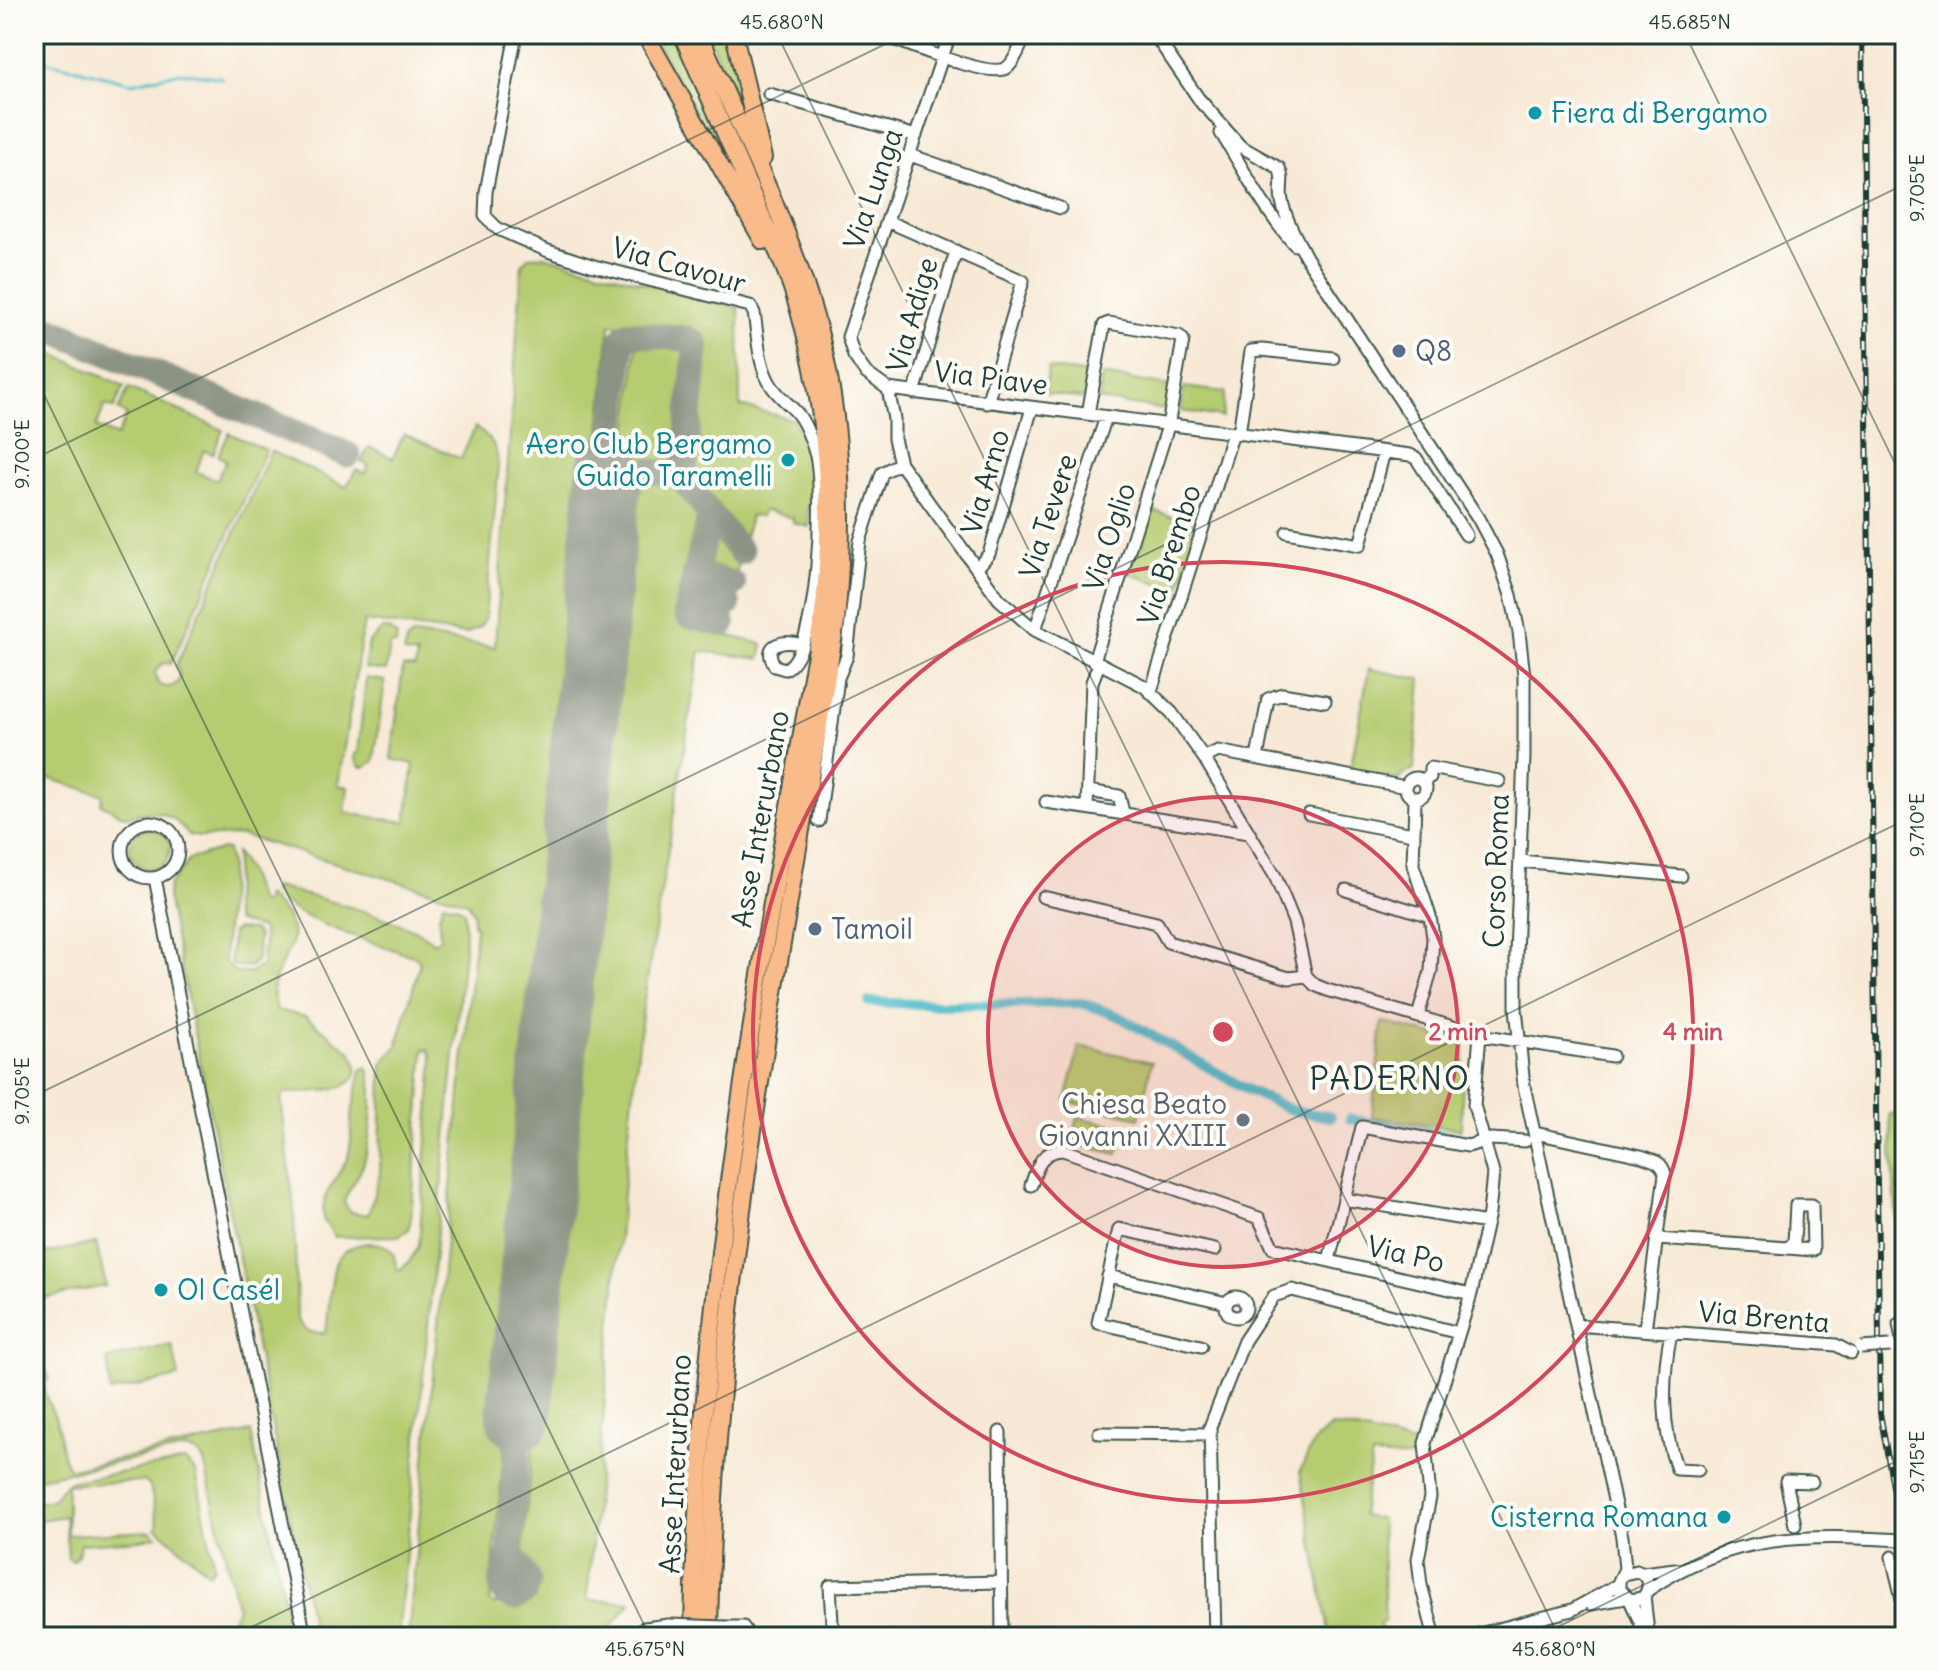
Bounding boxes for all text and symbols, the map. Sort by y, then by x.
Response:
text: 45.680°N [740,9,824,34]
text: 45.685°N [1649,9,1731,34]
place label: Fiera di Bergamo [1551,95,1768,131]
marker: Fiera di Bergamo [1526,104,1544,122]
street label: Via Lunga [836,124,910,254]
text: 9.705°E [1904,154,1929,222]
street label: Via Cavour [608,229,750,301]
street label: Via Adige [878,253,946,377]
place label: Q8 [1415,333,1452,369]
marker: Q8 [1390,342,1408,360]
street label: Via Piave [932,353,1050,403]
text: 9.700°E [9,419,34,489]
street label: Via Arno [953,425,1017,539]
place label: Aero Club Bergamo Guido Taramelli [526,426,772,494]
street label: Via Tevere [1011,449,1085,583]
marker: Aero Club Bergamo Guido Taramelli [779,451,797,469]
street label: Via Oglio [1075,478,1143,596]
street label: Via Brembo [1129,480,1209,630]
street label: Asse Interurbano [723,708,797,930]
street label: Corso Roma [1475,793,1517,949]
text: 9.710°E [1904,793,1929,857]
place label: Tamoil [831,911,913,947]
marker: Tamoil [806,920,824,938]
text: 2 min [1428,1016,1488,1046]
text: 4 min [1663,1016,1723,1046]
centre of rings [1209,1018,1237,1046]
text: 9.705°E [9,1057,34,1125]
district label: PADERNO [1309,1058,1471,1099]
place label: Chiesa Beato Giovanni XXIII [1038,1086,1227,1154]
marker: Chiesa Beato Giovanni XXIII [1234,1111,1252,1129]
street label: Via Po [1364,1228,1448,1280]
place label: Ol Casél [177,1272,280,1308]
marker: Ol Casél [152,1281,170,1299]
street label: Via Brenta [1697,1293,1831,1341]
street label: Asse Interurbano [651,1353,699,1575]
text: 9.715°E [1904,1431,1929,1493]
place label: Cisterna Romana [1490,1499,1708,1535]
marker: Cisterna Romana [1715,1508,1733,1526]
text: 45.675°N [605,1636,685,1661]
text: 45.680°N [1512,1636,1596,1661]

